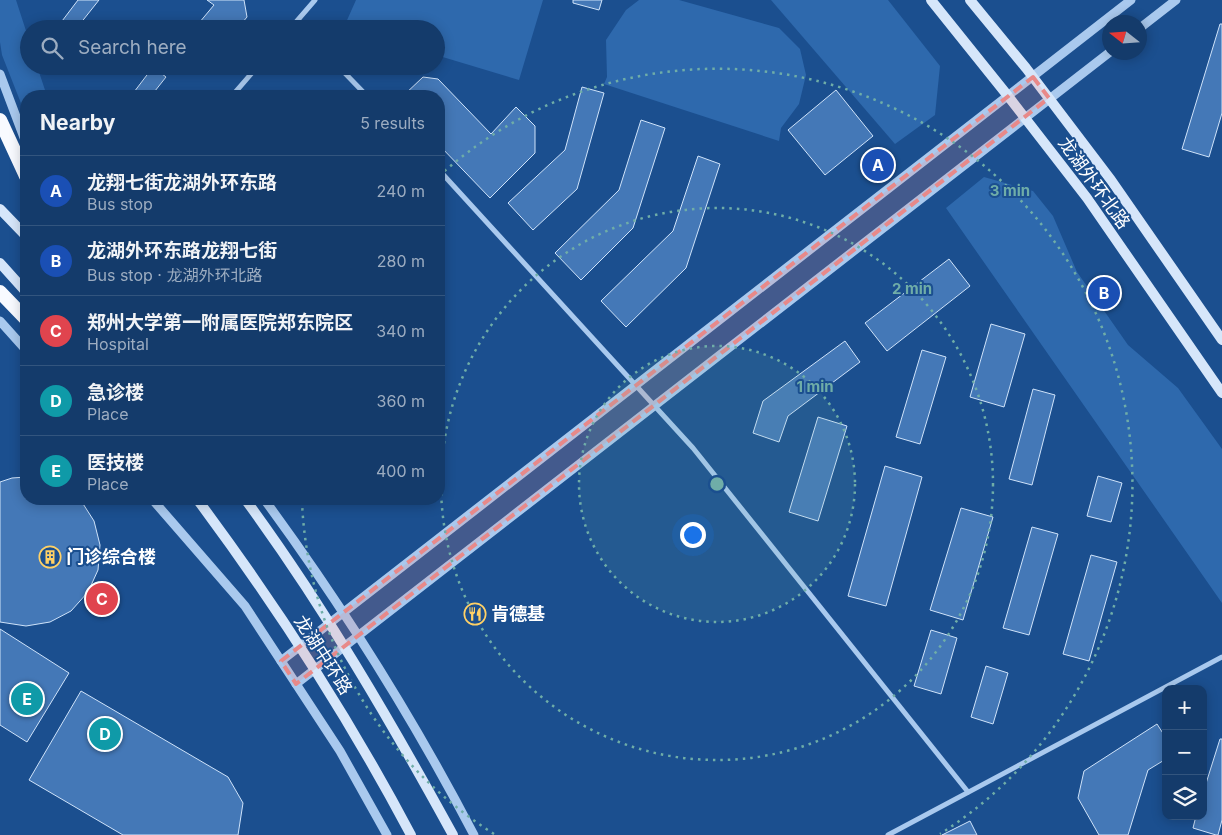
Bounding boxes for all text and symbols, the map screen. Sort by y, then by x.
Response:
north arrow [1102,15,1147,60]
search box [20,20,445,75]
icon: search [38,34,66,62]
text: Search here [78,36,187,59]
text: Nearby [40,110,115,135]
text: 5 results [360,113,425,133]
street label: 龙湖外环北路 [1054,133,1135,233]
pin: A [862,146,894,184]
text: 龙翔七街龙湖外环东路 [87,171,277,194]
text: A [50,181,62,201]
text: 240 m [377,181,425,201]
text: 3 min [990,181,1030,200]
text: Bus stop [87,194,153,214]
text: 龙湖外环东路龙翔七街 [87,239,277,262]
text: B [51,251,61,271]
text: 280 m [377,251,425,271]
text: Bus stop · 龙湖外环北路 [87,265,262,285]
pin: B [1088,274,1120,312]
text: 2 min [892,279,932,298]
text: 郑州大学第一附属医院郑东院区 [87,311,353,334]
text: C [50,321,62,341]
text: 340 m [376,321,425,341]
text: Hospital [87,334,149,354]
text: 1 min [796,377,834,396]
text: 急诊楼 [87,381,144,404]
text: D [50,391,62,411]
text: 360 m [377,391,425,411]
text: Place [87,404,129,424]
text: 医技楼 [87,451,144,474]
text: E [51,461,61,481]
text: 400 m [376,461,425,481]
text: Place [87,474,129,494]
centre of rings [708,475,726,493]
your location [680,522,706,548]
building icon: 门诊综合楼 [38,545,62,569]
place label: 门诊综合楼 [66,546,156,567]
pin: C [86,580,118,618]
restaurant icon: 肯德基 [463,602,487,626]
place label: 肯德基 [491,603,545,624]
street label: 龙湖中环路 [290,611,357,698]
pin: E [11,680,43,718]
map controls [1162,685,1207,820]
button: + [1162,685,1207,730]
pin: D [89,715,121,753]
button: − [1162,730,1207,775]
button: layers [1162,775,1207,820]

